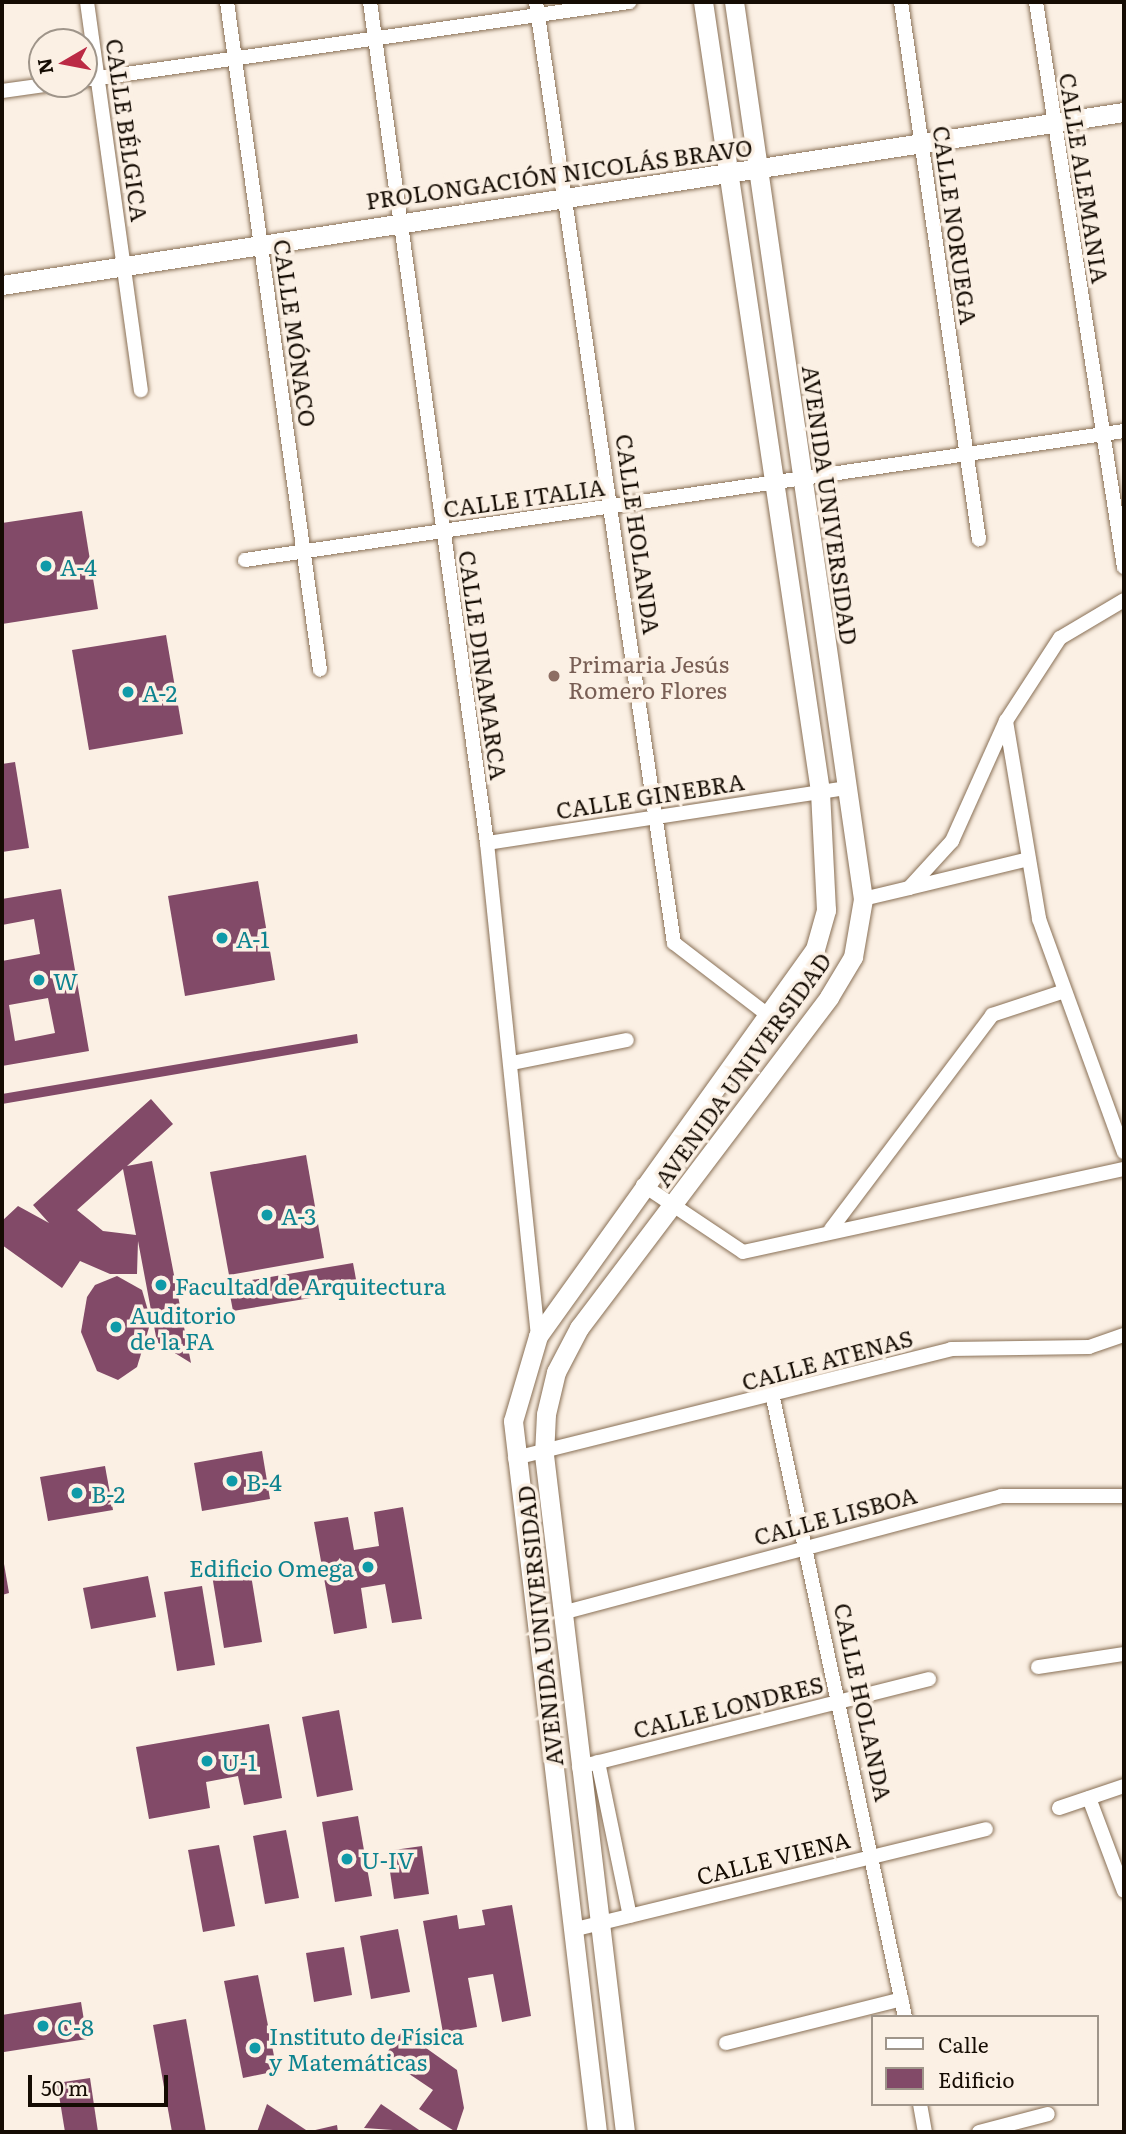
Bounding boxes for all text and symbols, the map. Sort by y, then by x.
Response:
north arrow [28,28,98,98]
street label: CALLE BÉLGICA [102,37,154,223]
text: N [29,56,59,77]
street label: CALLE ALEMANIA [1055,71,1115,285]
street label: CALLE NORUEGA [928,124,984,326]
street label: PROLONGACIÓN NICOLÁS BRAVO [364,132,754,214]
street label: CALLE MÓNACO [269,237,323,429]
street label: AVENIDA UNIVERSIDAD [798,363,864,647]
street label: CALLE HOLANDA [611,432,667,636]
street label: CALLE ITALIA [441,472,607,522]
street label: CALLE DINAMARCA [454,549,514,781]
place label: A-4 [60,552,97,580]
marker: A-4 [38,558,54,574]
place label: Primaria Jesús Romero Flores [568,649,729,703]
marker: Primaria Jesús Romero Flores [546,668,562,684]
place label: A-2 [142,678,177,706]
marker: A-2 [120,684,136,700]
street label: CALLE GINEBRA [554,766,746,824]
place label: A-1 [236,924,270,952]
marker: A-1 [214,930,230,946]
street label: AVENIDA UNIVERSIDAD [648,947,836,1191]
place label: W [53,966,78,994]
marker: W [31,972,47,988]
place label: A-3 [281,1201,316,1229]
marker: A-3 [259,1207,275,1223]
place label: Facultad de Arquitectura [175,1271,446,1299]
marker: Facultad de Arquitectura [153,1277,169,1293]
place label: Auditorio de la FA [130,1300,236,1354]
marker: Auditorio de la FA [108,1319,124,1335]
street label: CALLE ATENAS [738,1323,916,1395]
place label: B-4 [246,1467,282,1495]
marker: B-4 [224,1473,240,1489]
place label: B-2 [91,1479,125,1507]
street label: CALLE LISBOA [751,1480,919,1550]
street label: AVENIDA UNIVERSIDAD [511,1484,567,1768]
marker: B-2 [69,1485,85,1501]
place label: Edificio Omega [189,1553,354,1581]
marker: Edificio Omega [360,1559,376,1575]
street label: CALLE HOLANDA [830,1600,898,1804]
street label: CALLE LONDRES [630,1669,826,1743]
place label: U-1 [221,1747,257,1775]
marker: U-1 [199,1753,215,1769]
street label: CALLE VIENA [693,1825,853,1889]
place label: U-IV [361,1845,414,1873]
marker: U-IV [339,1851,355,1867]
place label: C-8 [57,2012,94,2040]
legend [870,2015,1098,2106]
marker: C-8 [35,2018,51,2034]
place label: Instituto de Física y Matemáticas [269,2021,464,2075]
text: Calle [938,2028,989,2059]
marker: Instituto de Física y Matemáticas [247,2040,263,2056]
scale bar [32,2060,172,2104]
text: Edificio [938,2063,1014,2094]
text: 50 m [41,2071,88,2102]

